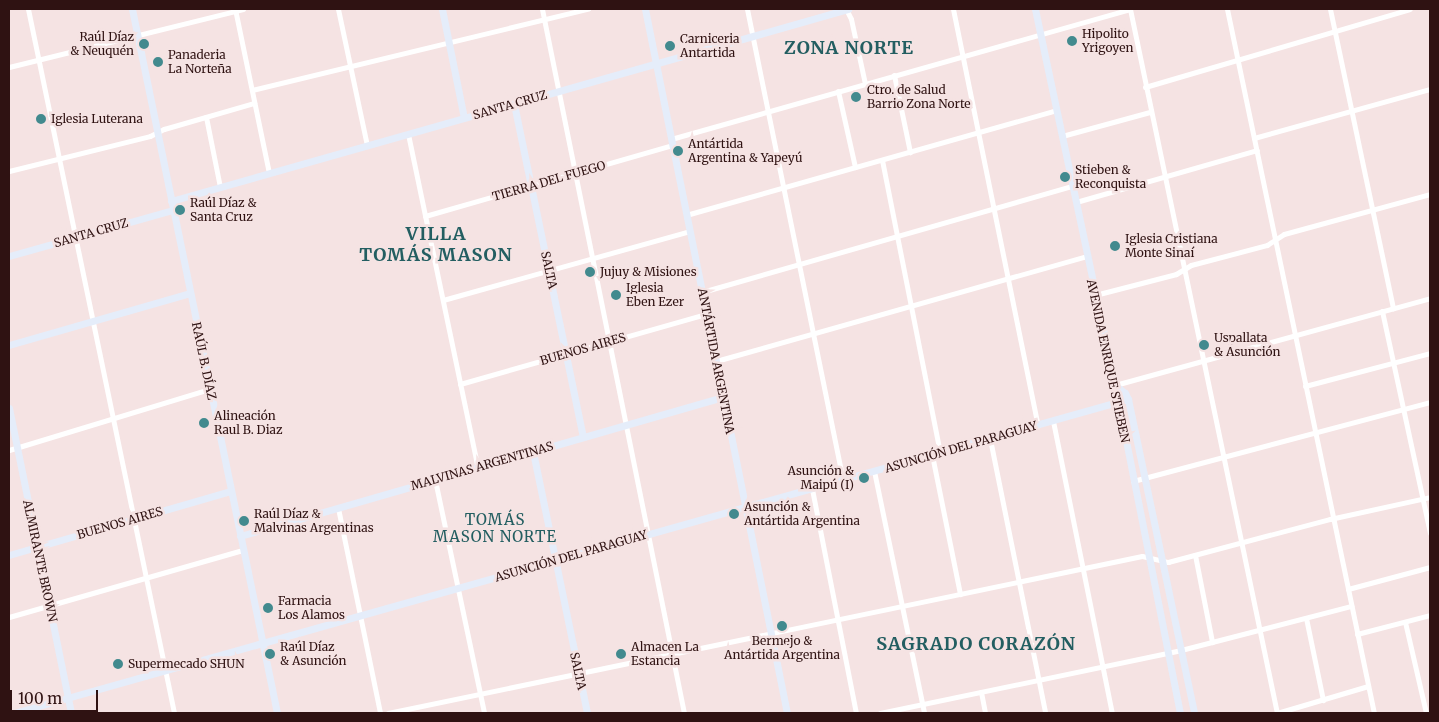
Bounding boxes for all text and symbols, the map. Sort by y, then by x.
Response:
place label: Hipolito Yrigoyen [1082,27,1133,55]
place label: Raúl Díaz & Neuquén [70,30,134,58]
place label: Carniceria Antartida [680,32,739,60]
marker: Hipolito Yrigoyen [1066,35,1078,47]
district label: ZONA NORTE [783,37,915,59]
marker: Raúl Díaz & Neuquén [138,38,150,50]
marker: Carniceria Antartida [664,40,676,52]
place label: Panaderia La Norteña [168,48,232,76]
marker: Panaderia La Norteña [152,56,164,68]
place label: Ctro. de Salud Barrio Zona Norte [867,83,971,111]
street label: SANTA CRUZ [471,88,549,122]
marker: Ctro. de Salud Barrio Zona Norte [849,90,863,104]
place label: Iglesia Luterana [51,112,143,126]
marker: Iglesia Luterana [35,113,47,125]
place label: Antártida Argentina & Yapeyú [688,137,803,165]
marker: Antártida Argentina & Yapeyú [672,145,684,157]
street label: TIERRA DEL FUEGO [491,158,607,204]
place label: Stieben & Reconquista [1075,163,1146,191]
marker: Stieben & Reconquista [1059,171,1071,183]
place label: Raúl Díaz & Santa Cruz [190,196,257,224]
marker: Raúl Díaz & Santa Cruz [174,204,186,216]
street label: SANTA CRUZ [52,216,130,250]
district label: VILLA TOMÁS MASON [358,224,514,266]
place label: Iglesia Cristiana Monte Sinaí [1125,232,1218,260]
marker: Iglesia Cristiana Monte Sinaí [1109,240,1121,252]
street label: SALTA [538,250,560,290]
place label: Jujuy & Misiones [600,265,697,279]
marker: Jujuy & Misiones [584,266,596,278]
street label: AVENIDA ENRIQUE STIEBEN [1084,278,1132,444]
place label: Iglesia Eben Ezer [626,281,684,309]
street label: ANTÁRTIDA ARGENTINA [695,287,737,435]
marker: Iglesia Eben Ezer [610,289,622,301]
street label: RAÚL B. DÍAZ [189,321,219,401]
street label: BUENOS AIRES [538,330,628,368]
place label: Uspallata & Asunción [1214,331,1281,359]
marker: Uspallata & Asunción [1198,339,1210,351]
place label: Alineación Raul B. Diaz [214,409,282,437]
marker: Alineación Raul B. Diaz [198,417,210,429]
street label: ASUNCIÓN DEL PARAGUAY [883,418,1039,476]
street label: MALVINAS ARGENTINAS [409,439,555,493]
place label: Asunción & Maipú (I) [787,464,854,492]
marker: Asunción & Maipú (I) [858,472,870,484]
street label: ALMIRANTE BROWN [20,499,60,623]
place label: Asunción & Antártida Argentina [744,500,860,528]
street label: BUENOS AIRES [75,504,165,542]
place label: Raúl Díaz & Malvinas Argentinas [254,507,374,535]
marker: Asunción & Antártida Argentina [728,508,740,520]
district label: TOMÁS MASON NORTE [432,510,558,545]
marker: Raúl Díaz & Malvinas Argentinas [238,515,250,527]
street label: ASUNCIÓN DEL PARAGUAY [493,527,649,585]
place label: Farmacia Los Alamos [278,594,345,622]
marker: Farmacia Los Alamos [262,602,274,614]
marker: Bermejo & Antártida Argentina [776,620,788,632]
district label: SAGRADO CORAZÓN [874,633,1078,655]
place label: Bermejo & Antártida Argentina [724,634,840,662]
place label: Raúl Díaz & Asunción [280,640,347,668]
place label: Almacen La Estancia [631,640,699,668]
marker: Raúl Díaz & Asunción [264,648,276,660]
marker: Almacen La Estancia [615,648,627,660]
street label: SALTA [567,651,589,691]
place label: Supermecado SHUN [128,657,245,671]
marker: Supermecado SHUN [112,658,124,670]
scale bar [12,680,100,712]
text: 100 m [18,689,62,708]

